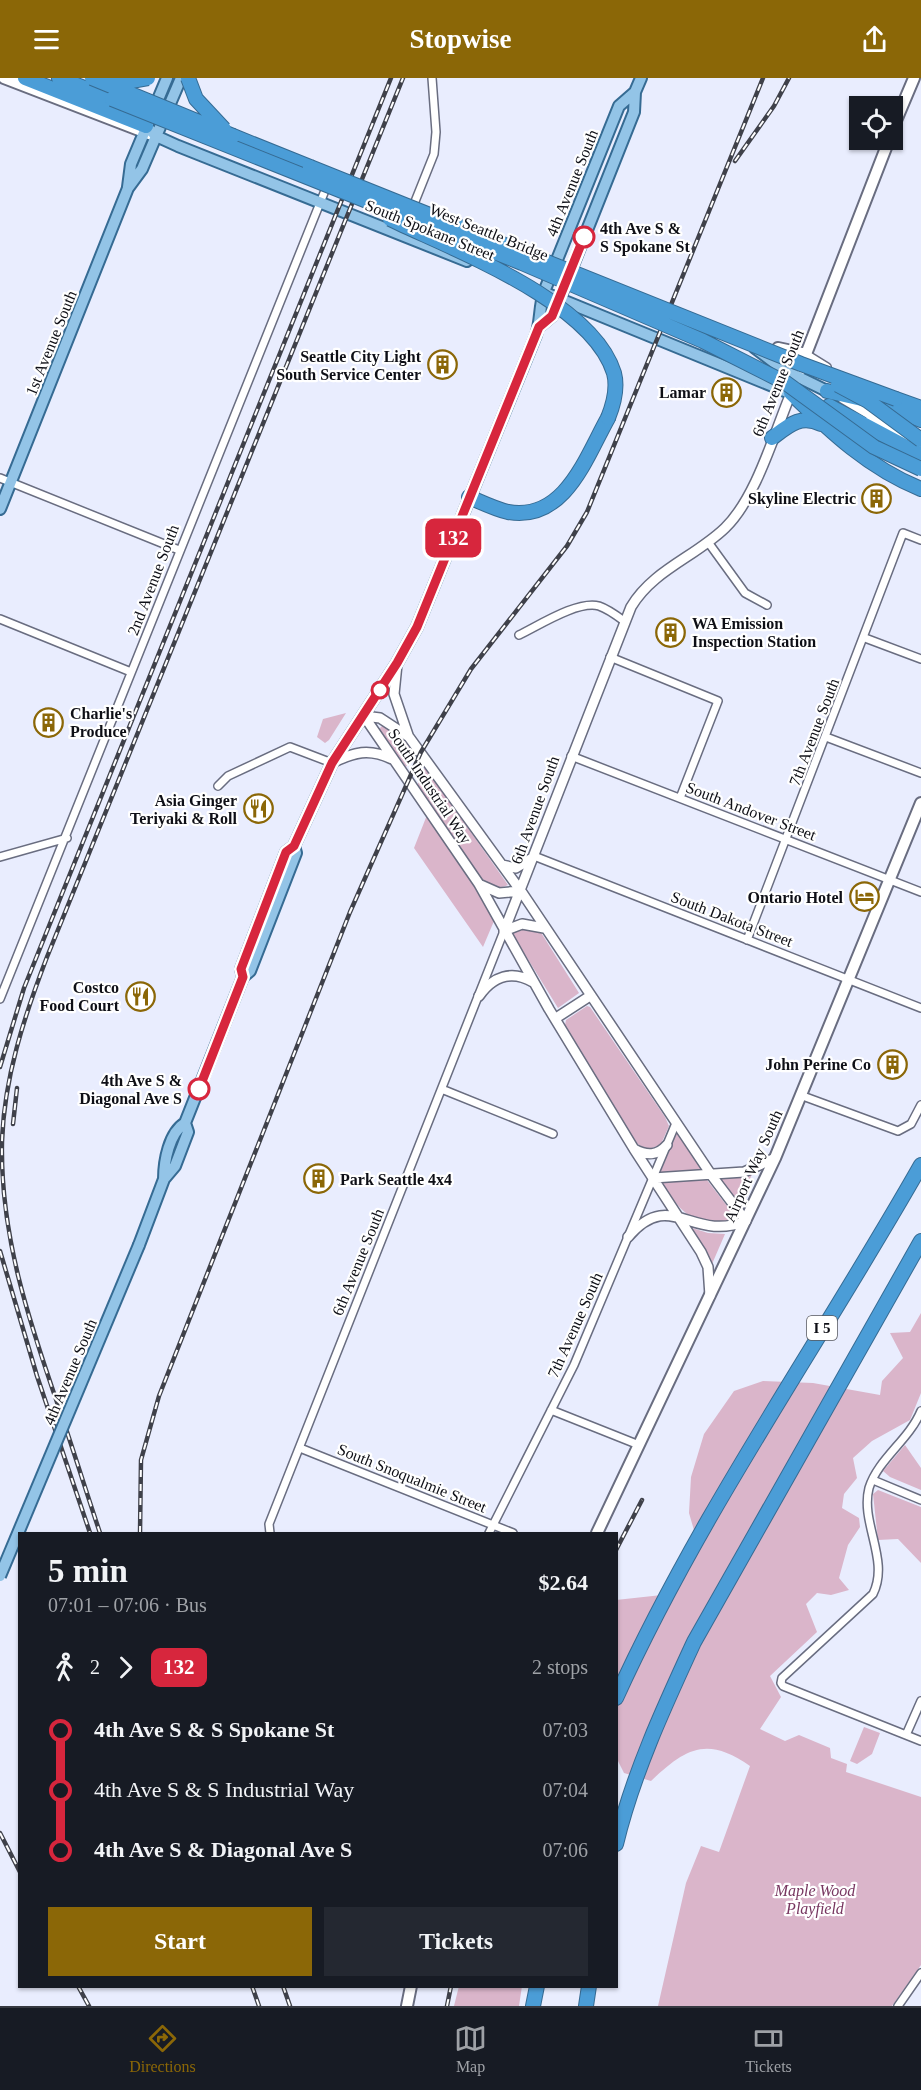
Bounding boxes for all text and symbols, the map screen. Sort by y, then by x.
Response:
icon: menu [30,23,63,56]
icon: share [858,23,891,56]
text: Stopwise [409,24,512,54]
map controls [849,96,903,150]
button: locate [849,96,903,150]
street label: 4th Avenue South [543,127,601,239]
street label: South Spokane Street [363,196,498,265]
street label: West Seattle Bridge [427,200,551,265]
place label: 4th Ave S & S Spokane St [600,220,690,256]
marker: 4th Ave S & S Spokane St [573,226,595,248]
street label: 1st Avenue South [22,288,80,398]
street label: 6th Avenue South [749,327,807,439]
place label: Seattle City Light South Service Center [276,348,422,383]
building icon: Seattle City Light South Service Center [426,349,458,381]
building icon: Lamar [711,376,743,408]
place label: Lamar [659,384,706,401]
building icon: Skyline Electric [861,482,893,514]
place label: Skyline Electric [748,490,856,508]
line badge: 132 [418,518,488,558]
street label: 2nd Avenue South [124,522,182,638]
text: 132 [437,526,469,550]
place label: WA Emission Inspection Station [692,615,816,651]
building icon: WA Emission Inspection Station [655,616,687,648]
street label: 7th Avenue South [786,676,842,788]
unlabelled marker [371,681,389,699]
place label: Charlie's Produce [70,705,132,740]
building icon: Charlie's Produce [33,706,65,738]
street label: South Industrial Way [384,725,475,847]
street label: 6th Avenue South [508,754,562,866]
street label: South Andover Street [684,778,819,844]
place label: Asia Ginger Teriyaki & Roll [130,792,238,828]
restaurant icon: Asia Ginger Teriyaki & Roll [242,793,274,825]
hotel icon: Ontario Hotel [848,881,880,913]
street label: South Dakota Street [669,888,796,950]
place label: Ontario Hotel [747,889,844,906]
place label: Costco Food Court [39,979,120,1014]
restaurant icon: Costco Food Court [124,980,156,1012]
building icon: John Perine Co [876,1048,908,1080]
place label: John Perine Co [765,1056,871,1073]
place label: 4th Ave S & Diagonal Ave S [79,1072,182,1108]
marker: 4th Ave S & Diagonal Ave S [188,1078,210,1100]
street label: Airport Way South [721,1107,786,1225]
building icon: Park Seattle 4x4 [303,1163,335,1195]
place label: Park Seattle 4x4 [340,1171,452,1188]
street label: 6th Avenue South [329,1206,387,1318]
street label: 7th Avenue South [544,1270,606,1380]
street label: 4th Avenue South [40,1316,100,1428]
road number: I 5 [807,1316,837,1340]
street label: South Snoqualmie Street [335,1440,489,1517]
text: 5 min [48,1553,128,1589]
text: $2.64 [539,1570,588,1595]
text: 07:01 – 07:06 · Bus [48,1594,207,1616]
icon: walk [48,1651,81,1684]
icon: forward [109,1651,142,1684]
text: 132 [163,1655,195,1679]
text: 2 [90,1656,100,1678]
text: 2 stops [532,1656,588,1678]
text: 4th Ave S & S Spokane St [94,1717,334,1742]
text: 07:03 [542,1719,588,1741]
text: 4th Ave S & S Industrial Way [94,1777,354,1802]
text: 07:04 [542,1779,588,1801]
text: 4th Ave S & Diagonal Ave S [94,1837,352,1862]
text: 07:06 [542,1839,588,1861]
park label: Maple Wood Playfield [774,1882,856,1918]
button: Start [48,1907,312,1976]
button: Tickets [324,1907,588,1976]
tab: Directions [129,2022,196,2076]
tab: Map [454,2022,487,2076]
tab: Tickets [745,2022,792,2076]

